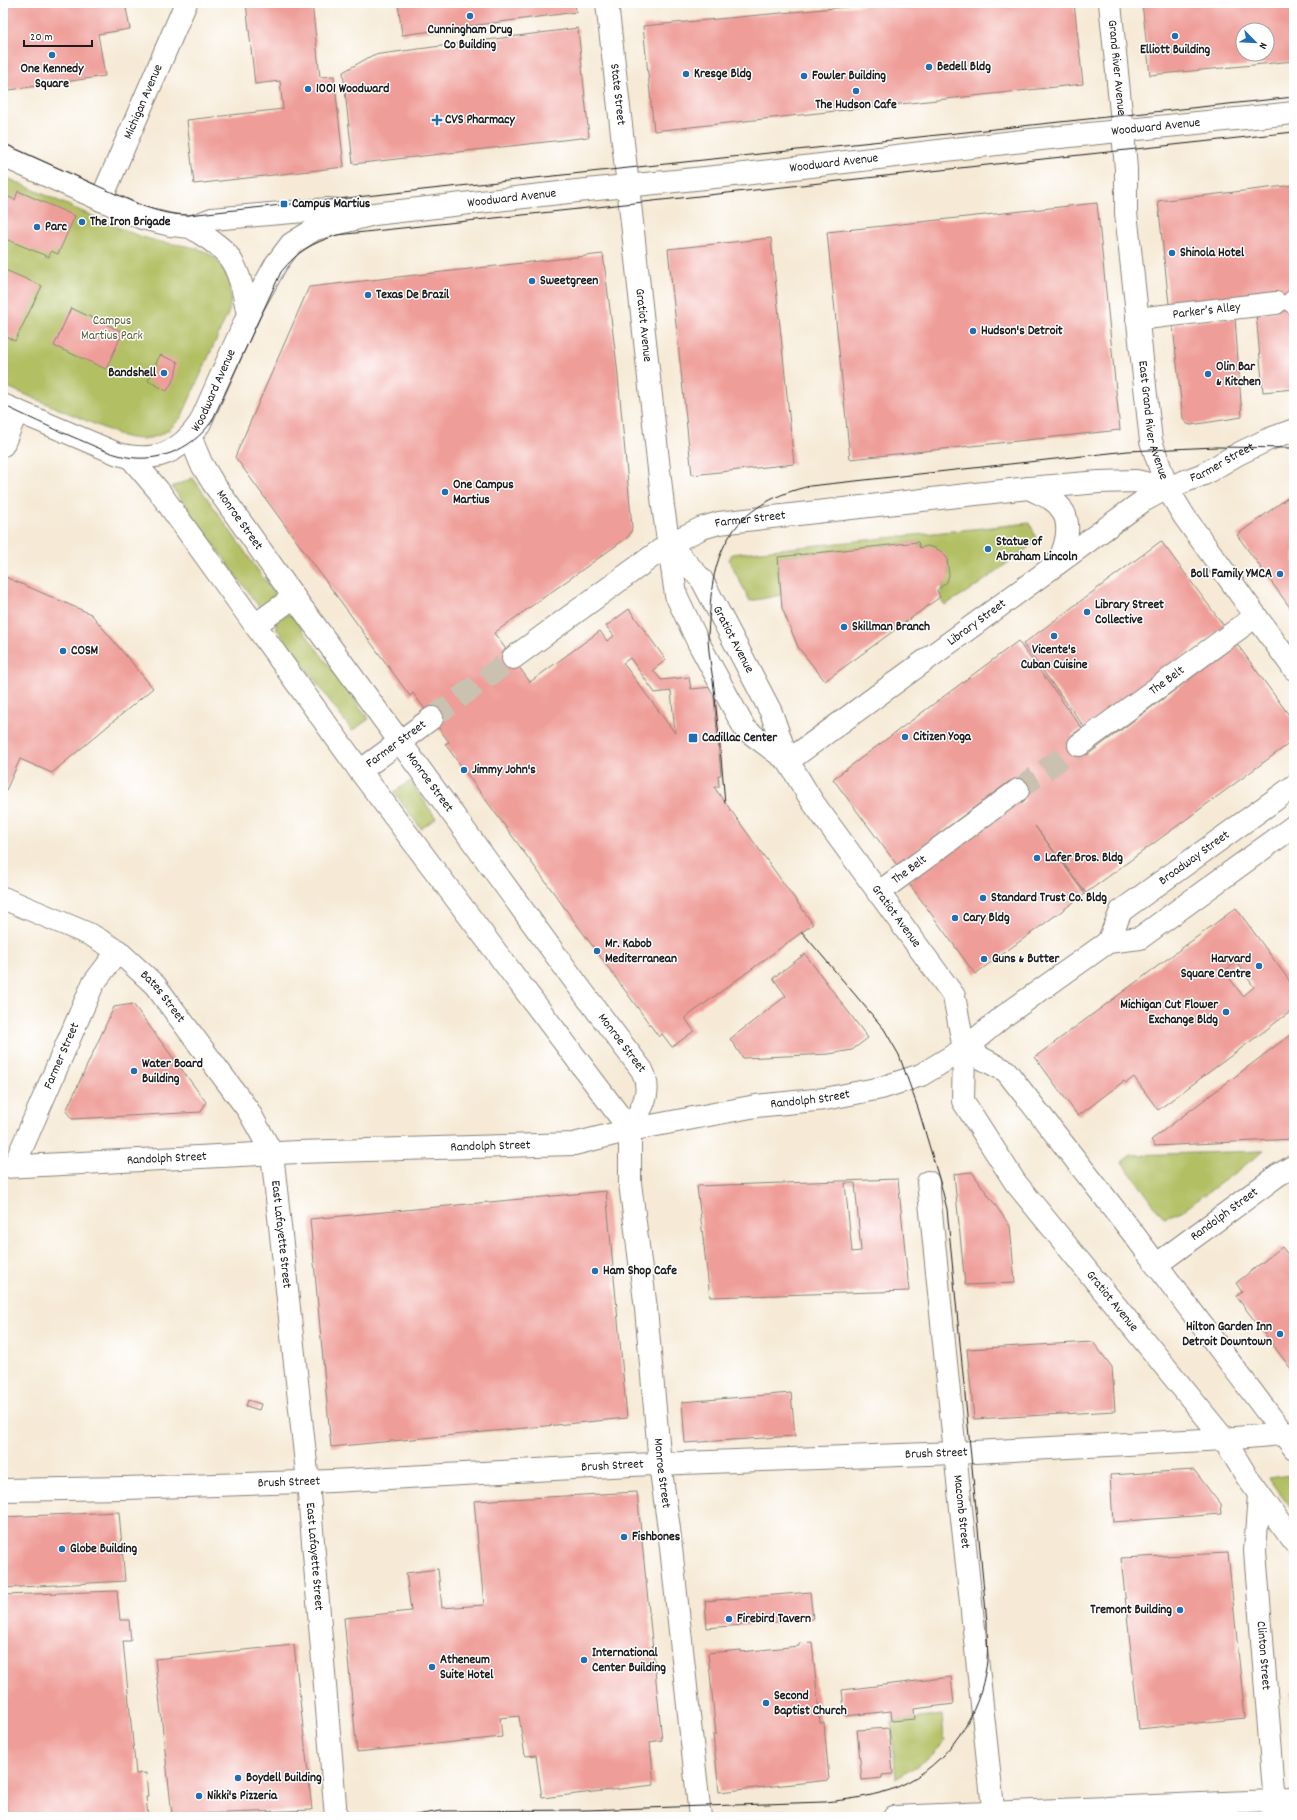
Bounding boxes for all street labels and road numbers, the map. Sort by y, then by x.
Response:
street label: Grand River Avenue [1102,19,1131,117]
street label: Michigan Avenue [119,61,168,142]
street label: State Street [605,63,630,126]
street label: Woodward Avenue [1111,113,1201,141]
street label: Woodward Avenue [789,149,880,178]
street label: Woodward Avenue [466,184,557,213]
street label: Gratiot Avenue [630,287,657,363]
street label: Parker’s Alley [1172,298,1242,324]
street label: Woodward Avenue [187,346,241,436]
street label: East Grand River Avenue [1133,360,1173,483]
street label: Farmer Street [1187,438,1258,488]
street label: Monroe Street [211,486,268,554]
street label: Farmer Street [712,506,787,533]
street label: Library Street [943,595,1010,651]
street label: Gratiot Avenue [708,602,759,677]
street label: The Belt [1145,661,1189,700]
street label: Farmer Street [362,716,431,773]
street label: Monroe Street [401,748,458,817]
street label: Broadway Street [1155,826,1234,890]
street label: The Belt [888,850,931,889]
street label: Gratiot Avenue [867,881,926,952]
street label: Bates Street [136,966,190,1027]
street label: Monroe Street [593,1009,651,1077]
street label: Farmer Street [39,1019,85,1092]
street label: Randolph Street [769,1085,852,1114]
street label: Randolph Street [450,1136,531,1157]
street label: Randolph Street [126,1147,207,1170]
street label: East Lafayette Street [266,1179,296,1289]
street label: Randolph Street [1187,1183,1262,1246]
street label: Gratiot Avenue [1081,1267,1143,1336]
street label: Monroe Street [648,1437,676,1510]
street label: Brush Street [905,1443,968,1464]
street label: Brush Street [581,1455,644,1477]
street label: Brush Street [257,1472,321,1493]
street label: Macomb Street [948,1474,975,1550]
street label: East Lafayette Street [300,1502,328,1612]
street label: Clinton Street [1251,1620,1275,1691]

